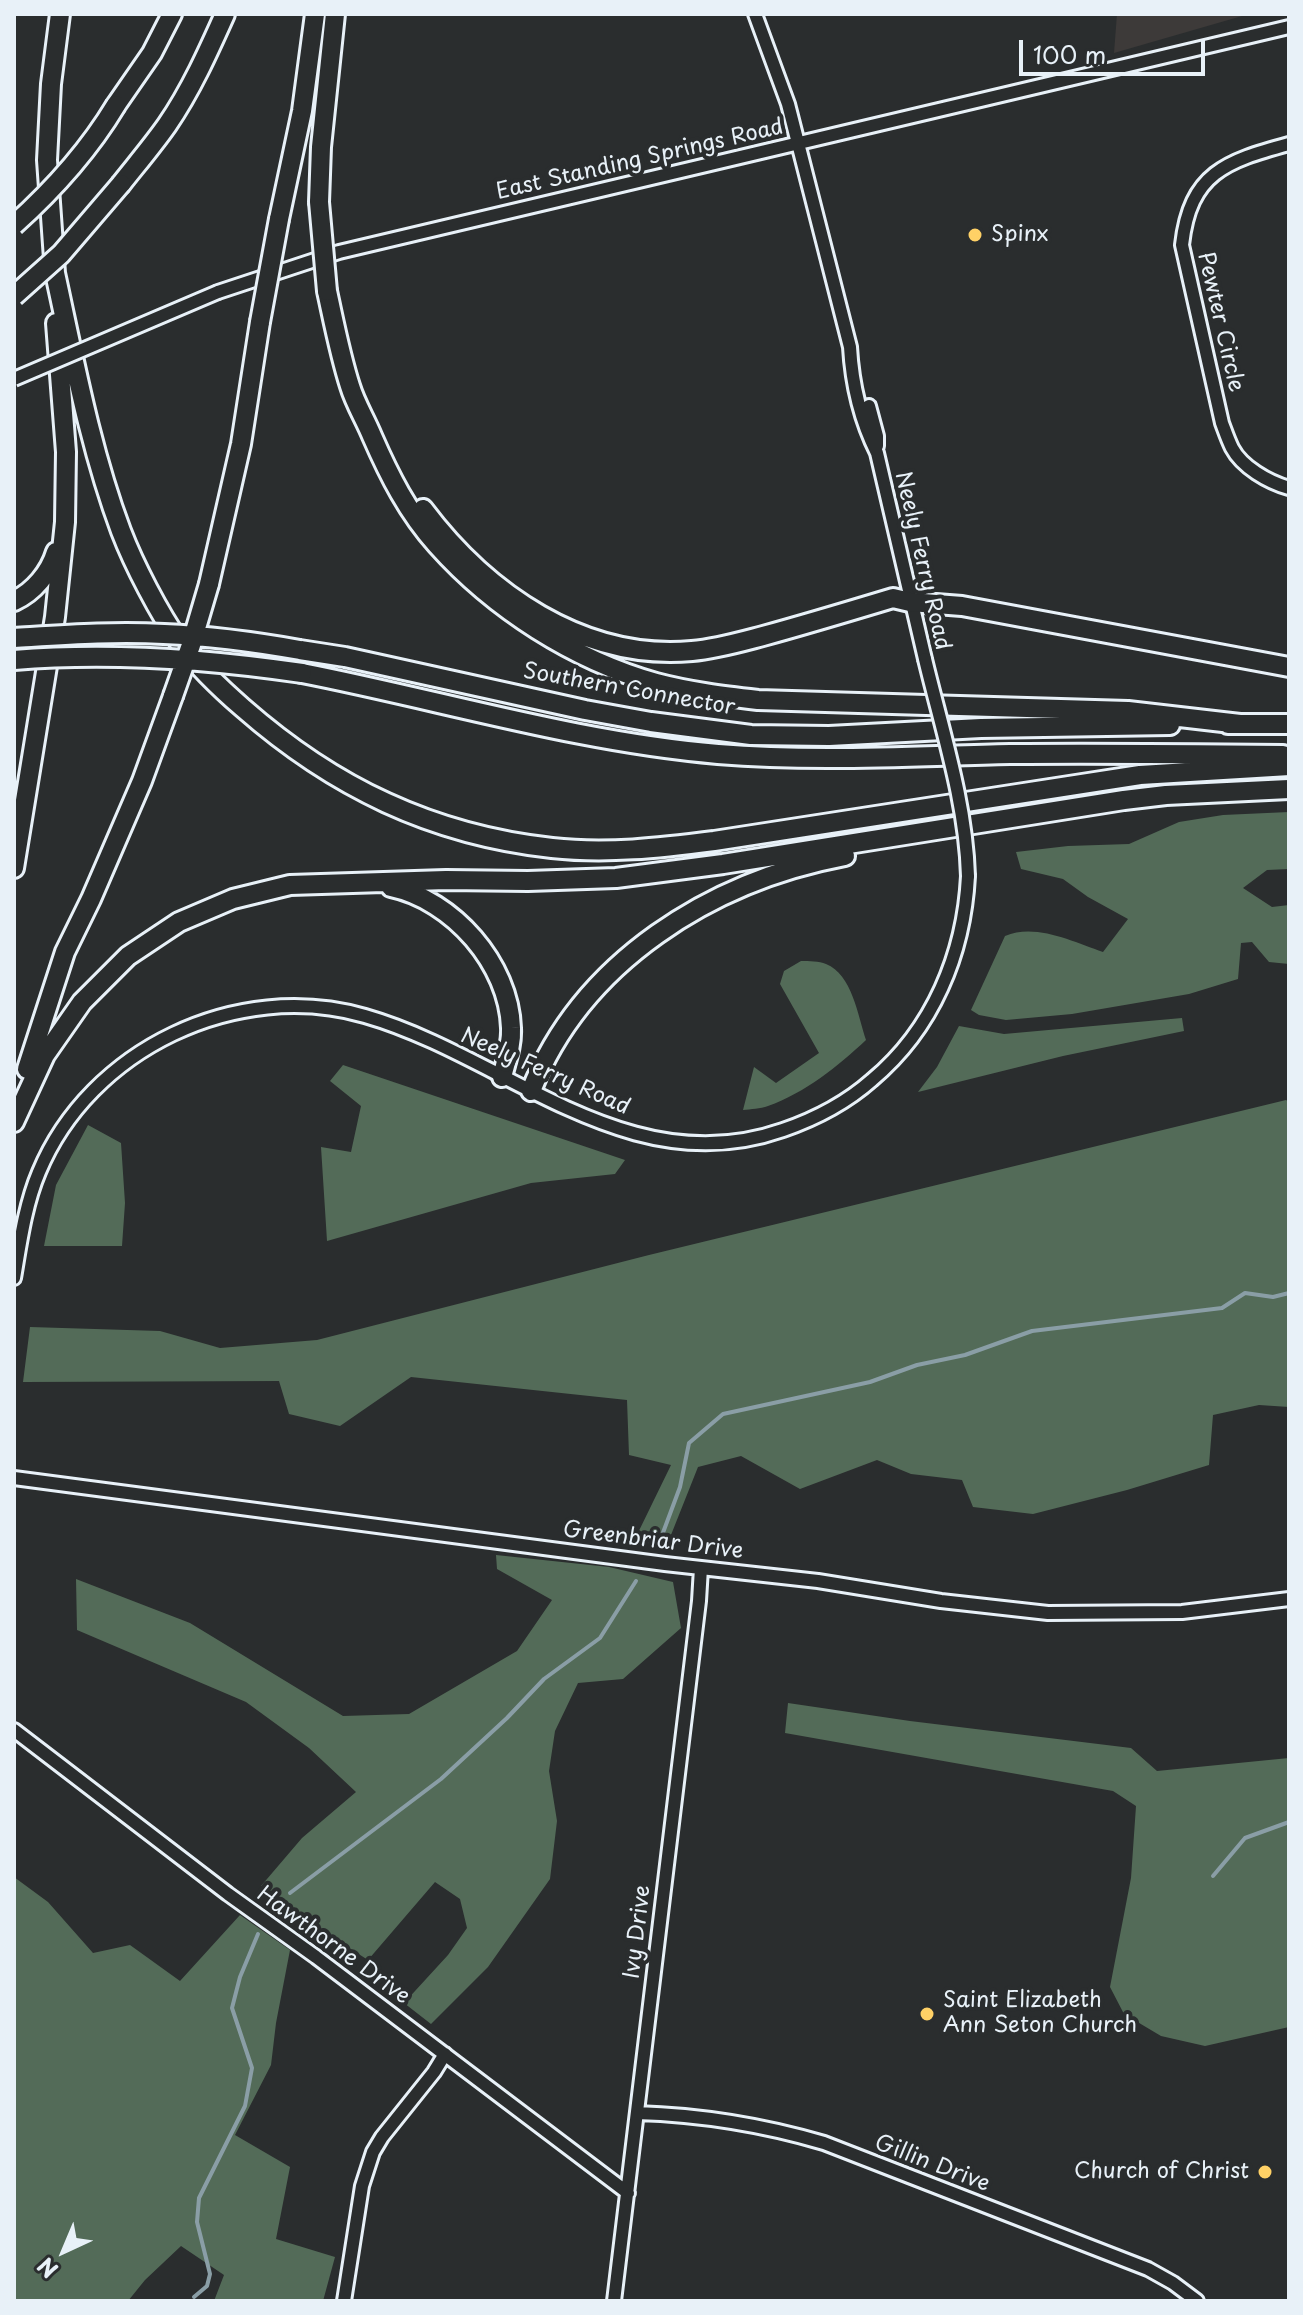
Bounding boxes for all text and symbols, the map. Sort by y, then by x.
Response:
scale bar [1023,24,1209,74]
text: 100 m [1033,36,1106,72]
street label: East Standing Springs Road [494,114,786,206]
place label: Spinx [991,222,1048,248]
marker: Spinx [966,226,984,244]
street label: Pewter Circle [1191,249,1249,395]
street label: Neely Ferry Road [889,469,955,653]
street label: Southern Connector [521,658,737,722]
street label: Neely Ferry Road [456,1023,634,1121]
street label: Greenbriar Drive [561,1517,745,1565]
street label: Hawthorne Drive [251,1882,415,2010]
street label: Ivy Drive [619,1884,657,1980]
place label: Saint Elizabeth Ann Seton Church [943,1988,1137,2040]
marker: Saint Elizabeth Ann Seton Church [918,2005,936,2023]
street label: Gillin Drive [871,2130,993,2198]
place label: Church of Christ [1074,2159,1249,2185]
marker: Church of Christ [1256,2163,1274,2181]
north arrow [24,2211,104,2291]
text: N [29,2251,65,2287]

